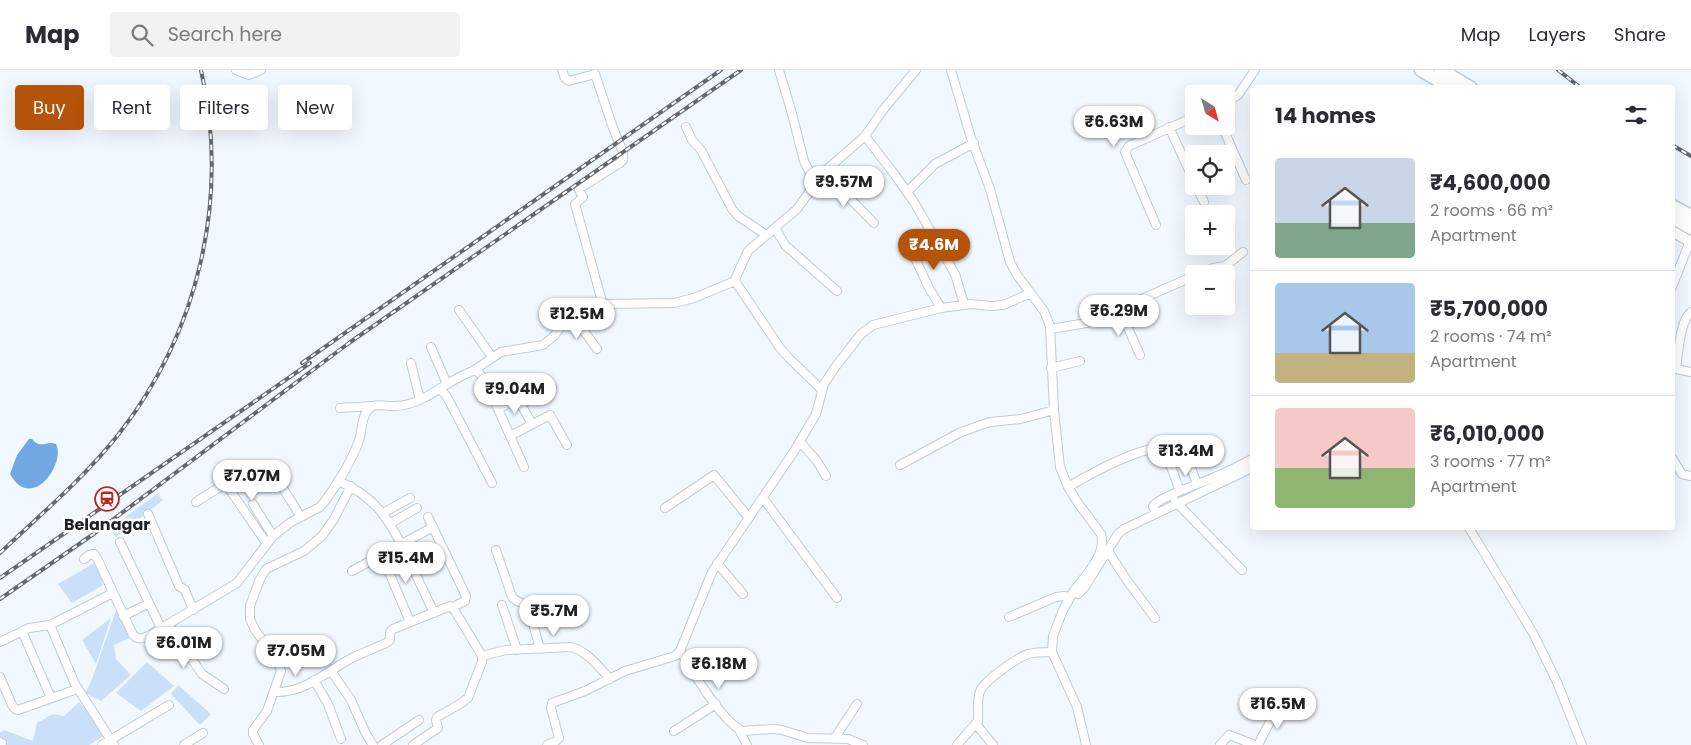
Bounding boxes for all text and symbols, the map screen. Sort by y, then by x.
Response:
search box [110,12,460,57]
text: Map [25,18,80,51]
icon: search [128,21,156,49]
text: Search here [168,21,282,48]
text: Map [1461,22,1501,47]
text: Layers [1529,22,1586,47]
text: Share [1614,22,1666,47]
chip: Buy [15,85,84,130]
chip: Rent [94,85,170,130]
chip: Filters [180,85,268,130]
chip: New [278,85,352,130]
north arrow [1185,85,1235,135]
map controls [1185,85,1235,315]
text: 14 homes [1275,101,1376,130]
icon: filters [1622,101,1650,129]
pin: ₹6.63M [1073,106,1155,148]
text: ₹6.63M [1085,110,1143,133]
button: locate [1185,145,1235,195]
pin: ₹9.57M [803,166,885,208]
text: ₹4,600,000 [1430,168,1551,197]
text: ₹9.57M [815,170,873,193]
icon: home [1315,178,1375,238]
text: 2 rooms · 66 m² [1430,199,1553,222]
button: + [1185,205,1235,255]
text: Apartment [1430,224,1517,247]
pin: ₹4.6M [899,228,969,271]
text: ₹4.6M [909,233,959,256]
button: − [1185,265,1235,315]
pin: ₹6.29M [1078,294,1160,337]
text: ₹5,700,000 [1430,294,1548,323]
pin: ₹12.5M [536,298,618,340]
text: ₹6.29M [1090,299,1148,322]
text: ₹12.5M [550,302,604,325]
icon: home [1315,303,1375,363]
text: 2 rooms · 74 m² [1430,325,1552,348]
text: Apartment [1430,350,1517,373]
pin: ₹9.04M [474,372,556,415]
text: ₹9.04M [485,377,545,400]
text: ₹6,010,000 [1430,419,1544,448]
icon: home [1315,428,1375,488]
pin: ₹13.4M [1145,434,1227,477]
text: ₹13.4M [1158,439,1214,462]
text: 3 rooms · 77 m² [1430,450,1550,473]
pin: ₹7.07M [211,460,293,502]
text: ₹7.07M [224,464,280,487]
text: Apartment [1430,475,1517,498]
station icon: Belanagar [94,486,120,512]
place label: Belanagar [64,513,150,536]
pin: ₹15.4M [365,542,447,584]
text: ₹15.4M [378,546,434,569]
pin: ₹5.7M [519,594,589,637]
text: ₹5.7M [530,599,578,622]
pin: ₹6.01M [143,626,225,669]
text: ₹6.01M [156,631,212,654]
pin: ₹7.05M [255,634,337,677]
text: ₹7.05M [267,639,325,662]
pin: ₹6.18M [678,648,760,690]
text: ₹6.18M [691,652,747,675]
pin: ₹16.5M [1237,688,1319,730]
text: ₹16.5M [1250,692,1306,715]

